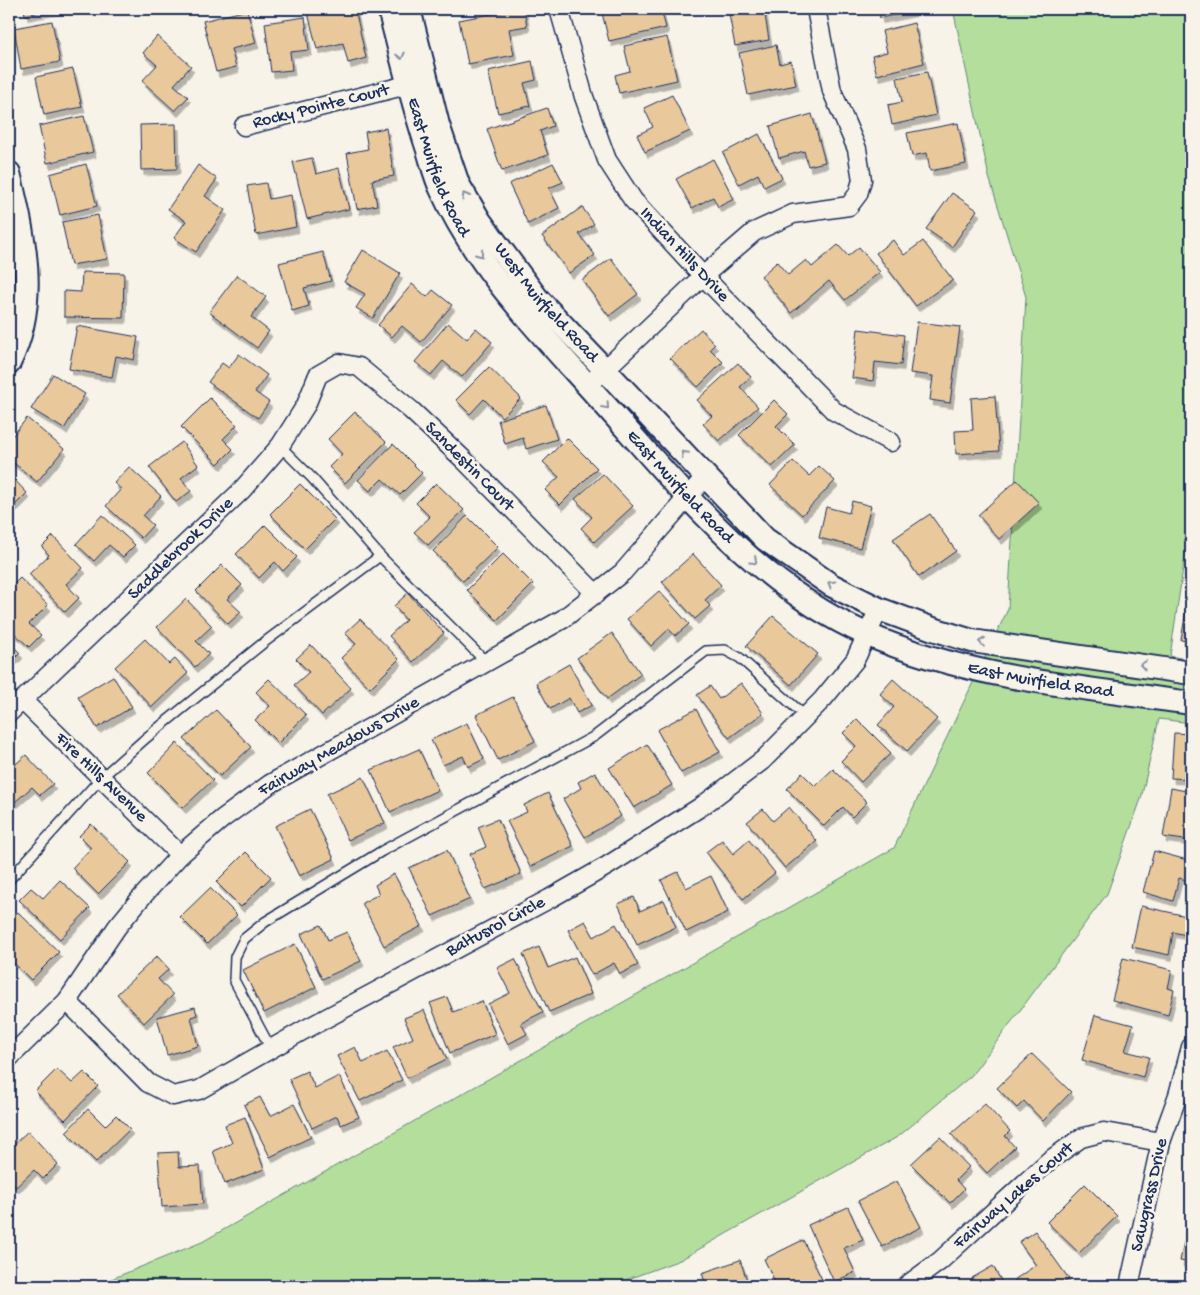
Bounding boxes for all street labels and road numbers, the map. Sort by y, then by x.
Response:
street label: Rocky Pointe Court [251,79,393,134]
street label: East Muirfield Road [402,95,475,242]
street label: Indian Hills Drive [635,203,734,307]
street label: West Muirfield Road [489,239,604,368]
street label: Sandestin Court [420,418,520,518]
street label: East Muirfield Road [622,426,739,549]
street label: Saddlebrook Drive [124,493,239,605]
street label: East Muirfield Road [965,657,1116,703]
street label: Fairway Meadows Drive [254,692,424,802]
street label: Fire Hills Avenue [50,728,152,828]
street label: Baltusrol Circle [442,892,550,962]
street label: Sawgrass Drive [1127,1136,1173,1254]
street label: Fairway Lakes Court [949,1137,1080,1255]

